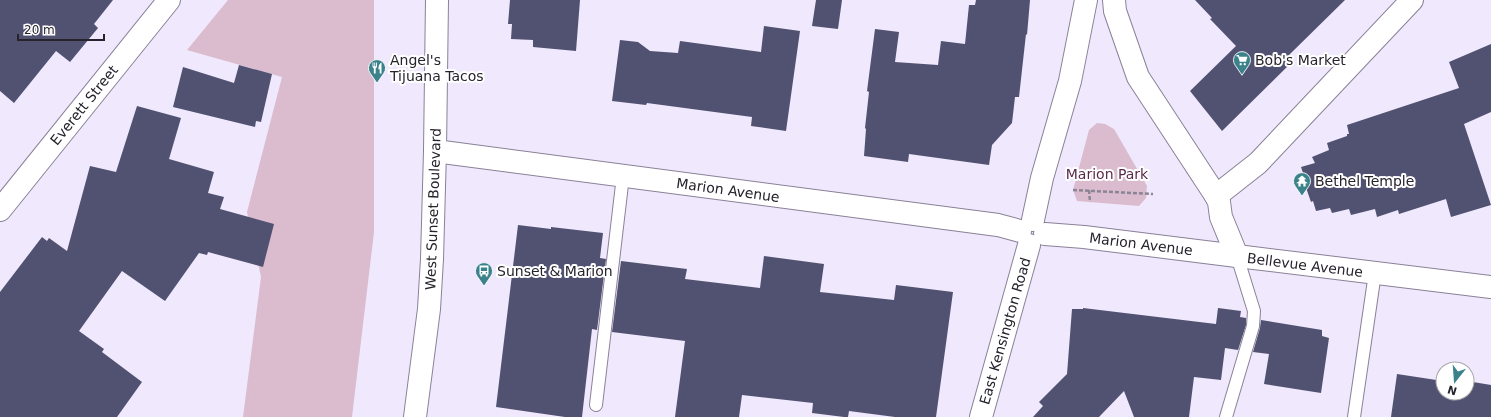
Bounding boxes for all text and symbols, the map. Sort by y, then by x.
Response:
scale bar [18,16,104,42]
text: 20 m [24,23,55,37]
supermarket icon: Bob's Market [1232,50,1252,75]
place label: Angel's Tijuana Tacos [389,52,484,84]
place label: Bob's Market [1255,52,1346,68]
restaurant icon: Angel's Tijuana Tacos [367,58,387,83]
street label: Everett Street [47,62,121,148]
street label: West Sunset Boulevard [422,128,444,290]
park label: Marion Park [1066,166,1149,182]
temple icon: Bethel Temple [1292,171,1312,196]
place label: Bethel Temple [1315,173,1414,189]
street label: Marion Avenue [675,175,781,205]
street label: Marion Avenue [1088,230,1194,258]
street label: Bellevue Avenue [1246,250,1364,280]
street label: East Kensington Road [976,256,1034,406]
bus stop icon: Sunset & Marion [474,261,494,286]
place label: Sunset & Marion [497,263,613,279]
north arrow [1435,361,1475,401]
text: N [1446,383,1459,398]

